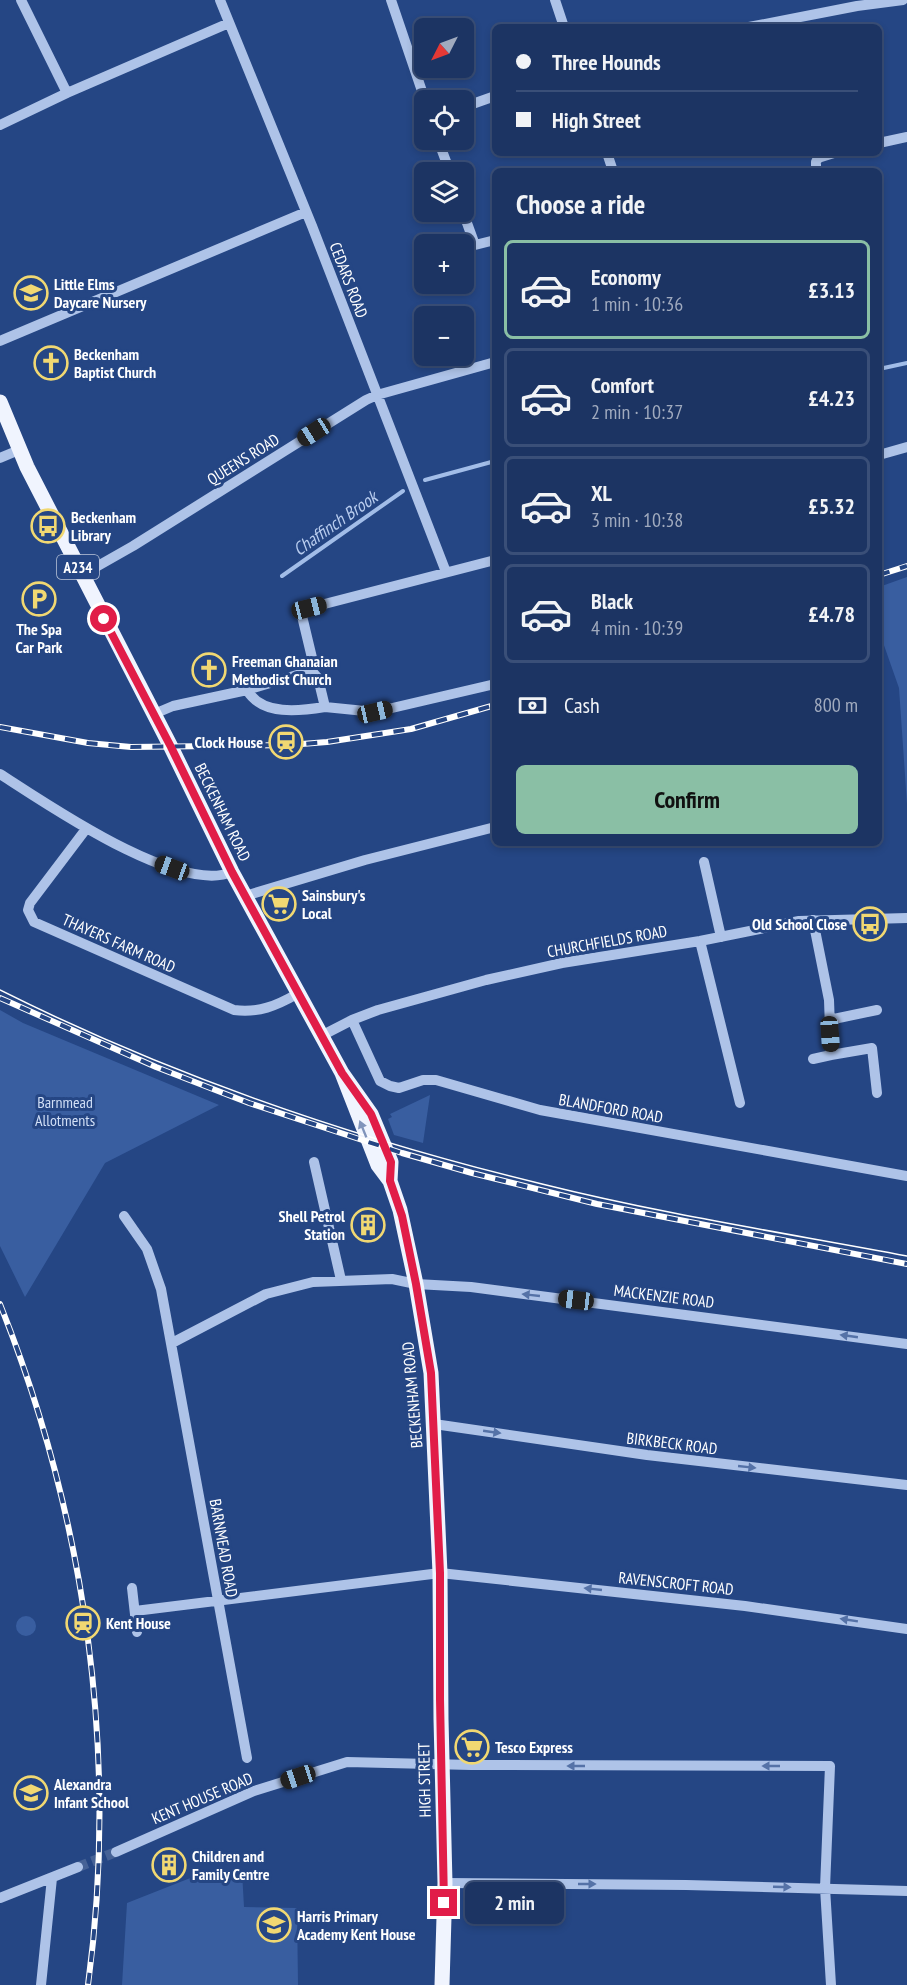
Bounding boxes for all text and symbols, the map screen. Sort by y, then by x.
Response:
north arrow [414,18,474,78]
map controls [414,18,474,366]
text: Three Hounds [552,48,661,76]
button: locate [414,90,474,150]
text: High Street [552,106,641,134]
button: layers [414,162,474,222]
text: Choose a ride [516,187,645,221]
button: + [414,234,474,294]
street label: CEDARS ROAD [325,239,373,321]
icon: car [519,263,573,317]
text: Economy [591,263,661,291]
place label: Little Elms Daycare Nursery [54,274,147,312]
school or university icon: Little Elms Daycare Nursery [13,275,49,311]
text: £3.13 [808,276,855,304]
text: 1 min · 10:36 [591,291,683,317]
button: − [414,306,474,366]
place label: Beckenham Baptist Church [74,344,156,382]
church icon: Beckenham Baptist Church [33,345,69,381]
icon: car [519,371,573,425]
text: Comfort [591,371,654,399]
text: £4.23 [808,384,855,412]
text: 2 min · 10:37 [591,399,683,425]
car [294,415,334,449]
street label: QUEENS ROAD [203,429,283,489]
icon: car [519,479,573,533]
text: XL [591,479,612,507]
water label: Chaffinch Brook [288,484,383,560]
text: £5.32 [808,492,855,520]
place label: Beckenham Library [71,507,136,545]
text: 3 min · 10:38 [591,507,683,533]
bus stop icon: Beckenham Library [30,508,66,544]
road number: A234 [57,555,99,579]
parking icon: The Spa Car Park [21,581,57,617]
icon: car [519,587,573,641]
text: Black [591,587,633,615]
car [289,595,329,621]
text: £4.78 [808,600,855,628]
route start [90,605,117,632]
text: 4 min · 10:39 [591,615,683,641]
place label: The Spa Car Park [16,619,63,657]
place label: Freeman Ghanaian Methodist Church [232,651,338,689]
church icon: Freeman Ghanaian Methodist Church [191,652,227,688]
icon: cash [516,689,549,722]
text: Cash [564,691,600,719]
text: 800 m [814,692,858,718]
car [355,699,395,725]
station icon: Clock House [268,724,304,760]
place label: Clock House [194,732,263,752]
street label: BECKENHAM ROAD [191,760,255,864]
button: Confirm [516,765,858,834]
car [152,853,192,883]
place label: Sainsbury's Local [302,885,366,923]
supermarket icon: Sainsbury's Local [261,886,297,922]
bus stop icon: Old School Close [852,906,888,942]
street label: THAYERS FARM ROAD [59,909,179,977]
place label: Old School Close [752,914,847,934]
street label: CHURCHFIELDS ROAD [545,921,669,961]
car [820,1015,840,1053]
street label: BLANDFORD ROAD [557,1089,665,1127]
park label: Barnmead Allotments [35,1092,95,1130]
one-way arrow [358,1120,368,1138]
place label: Shell Petrol Station [279,1206,345,1244]
building icon: Shell Petrol Station [350,1207,386,1243]
street label: MACKENZIE ROAD [613,1280,715,1312]
car [557,1289,595,1311]
one-way arrow [521,1290,540,1300]
one-way arrow [839,1331,858,1340]
street label: BECKENHAM ROAD [397,1341,427,1449]
one-way arrow [482,1428,501,1437]
street label: BIRKBECK ROAD [626,1428,718,1458]
one-way arrow [738,1462,757,1472]
street label: BARNMEAD ROAD [206,1497,242,1599]
street label: RAVENSCROFT ROAD [617,1567,735,1599]
one-way arrow [584,1585,603,1594]
station icon: Kent House [65,1605,101,1641]
place label: Kent House [106,1613,171,1633]
one-way arrow [840,1615,859,1624]
supermarket icon: Tesco Express [454,1729,490,1765]
place label: Tesco Express [495,1737,573,1757]
street label: HIGH STREET [413,1742,435,1818]
one-way arrow [567,1761,586,1771]
one-way arrow [762,1761,781,1771]
car [278,1763,318,1791]
street label: KENT HOUSE ROAD [148,1768,256,1828]
place label: Alexandra Infant School [53,1774,129,1812]
school or university icon: Alexandra Infant School [13,1775,49,1811]
place label: Children and Family Centre [192,1846,270,1884]
building icon: Children and Family Centre [151,1847,187,1883]
one-way arrow [578,1879,597,1889]
callout: 2 min [465,1882,564,1924]
one-way arrow [773,1883,792,1892]
route end [430,1889,457,1916]
text: 2 min [494,1890,535,1916]
place label: Harris Primary Academy Kent House [296,1906,416,1944]
school or university icon: Harris Primary Academy Kent House [256,1907,292,1943]

